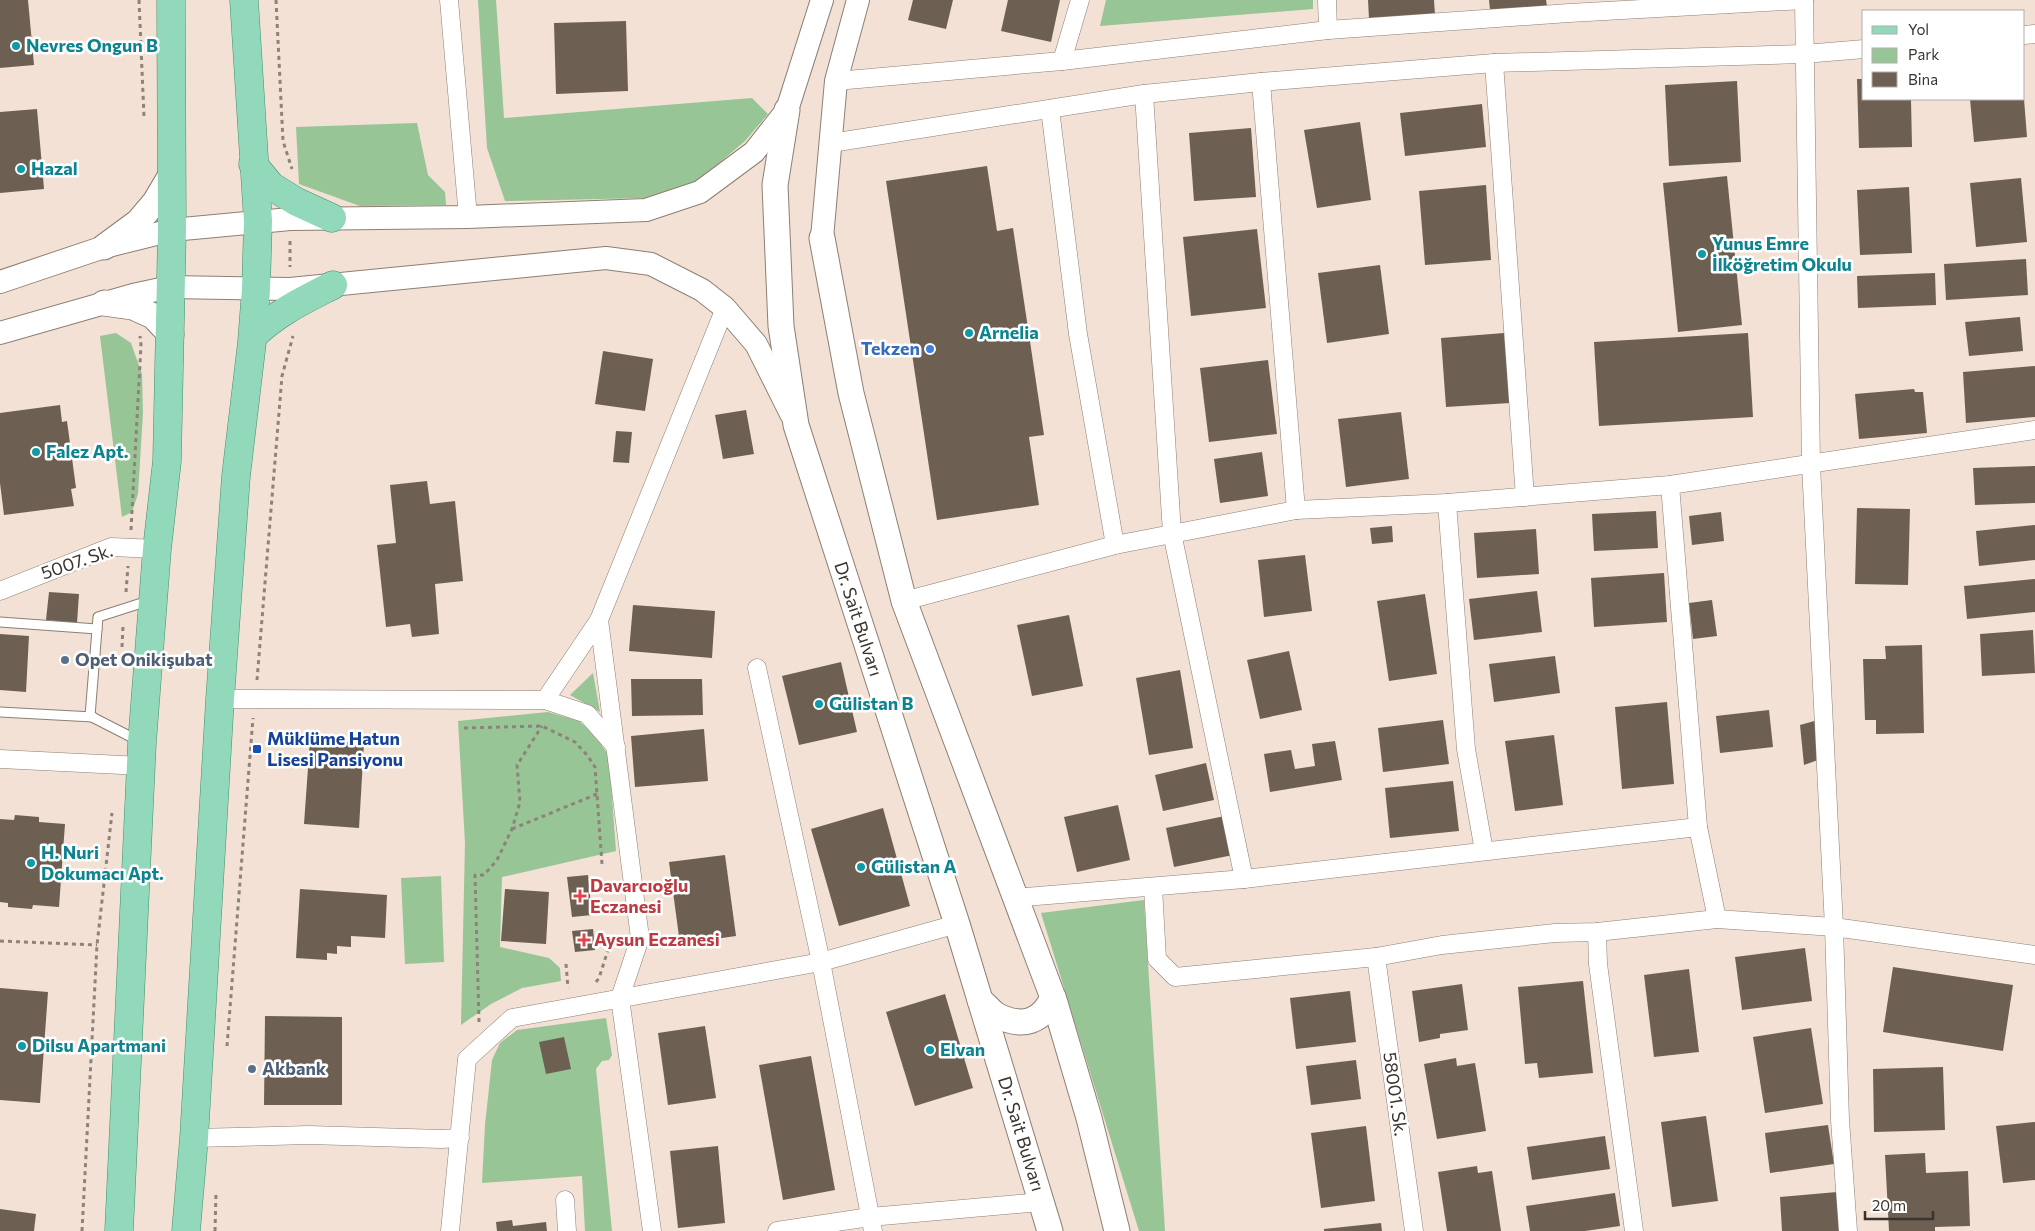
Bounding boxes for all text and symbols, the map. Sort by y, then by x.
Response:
legend [1862,10,2025,100]
text: Yol [1908,20,1929,38]
place label: Nevres Ongun B [26,34,158,56]
marker: Nevres Ongun B [10,40,22,52]
text: Park [1908,45,1939,63]
text: Bina [1908,70,1938,88]
place label: Hazal [31,157,78,179]
marker: Hazal [15,163,27,175]
place label: Yunus Emre İlköğretim Okulu [1712,232,1852,275]
marker: Yunus Emre İlköğretim Okulu [1696,248,1708,260]
place label: Arnelia [979,321,1039,343]
marker: Arnelia [963,327,975,339]
place label: Tekzen [861,337,920,359]
marker: Tekzen [924,343,936,355]
place label: Falez Apt. [46,440,129,462]
marker: Falez Apt. [30,446,42,458]
street label: 5007. Sk. [38,539,115,584]
street label: Dr. Sait Bulvarı [830,559,888,679]
place label: Opet Onikişubat [75,648,213,670]
marker: Opet Onikişubat [59,654,71,666]
place label: Gülistan B [829,692,914,714]
marker: Gülistan B [813,698,825,710]
place label: Müklüme Hatun Lisesi Pansiyonu [267,727,403,770]
marker: Müklüme Hatun Lisesi Pansiyonu [251,743,263,755]
place label: H. Nuri Dokumacı Apt. [41,841,164,884]
place label: Gülistan A [871,855,957,877]
marker: H. Nuri Dokumacı Apt. [25,857,37,869]
marker: Gülistan A [855,861,867,873]
place label: Davarcıoğlu Eczanesi [590,874,688,917]
marker: Davarcıoğlu Eczanesi [574,890,586,902]
place label: Aysun Eczanesi [594,928,720,950]
marker: Aysun Eczanesi [578,934,590,946]
place label: Dilsu Apartmani [32,1034,166,1056]
place label: Elvan [940,1038,985,1060]
marker: Dilsu Apartmani [16,1040,28,1052]
marker: Elvan [924,1044,936,1056]
street label: 58001. Sk. [1379,1050,1413,1137]
place label: Akbank [262,1057,327,1079]
marker: Akbank [246,1063,258,1075]
street label: Dr. Sait Bulvarı [994,1073,1050,1194]
scale bar [1865,1188,1932,1220]
text: 20 m [1872,1196,1906,1214]

